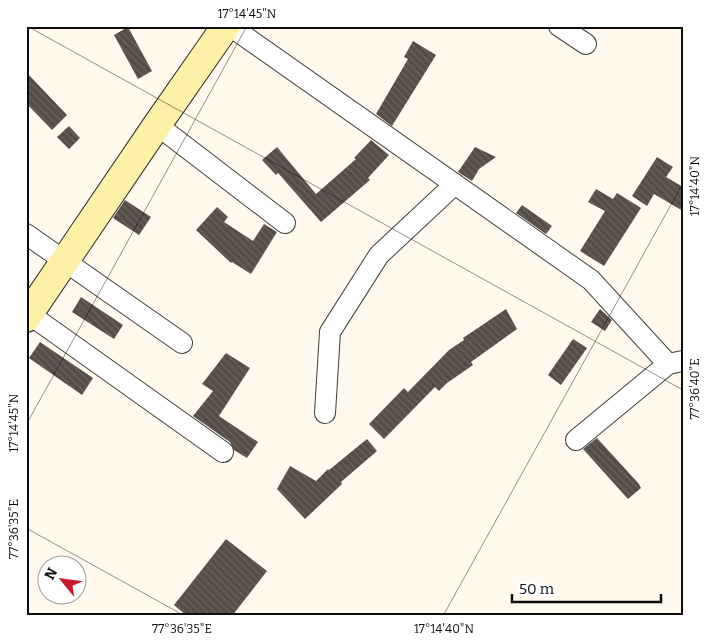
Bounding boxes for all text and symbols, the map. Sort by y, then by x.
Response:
text: 17°14'45"N [218,7,277,21]
text: 17°14'40"N [688,156,702,216]
text: 77°36'40"E [688,358,702,420]
text: 17°14'45"N [7,393,21,452]
text: 77°36'35"E [7,499,21,559]
north arrow [38,554,88,604]
text: N [41,565,61,583]
scale bar [512,572,660,604]
text: 50 m [519,580,555,598]
text: 77°36'35"E [152,622,212,636]
text: 17°14'40"N [414,622,474,636]

